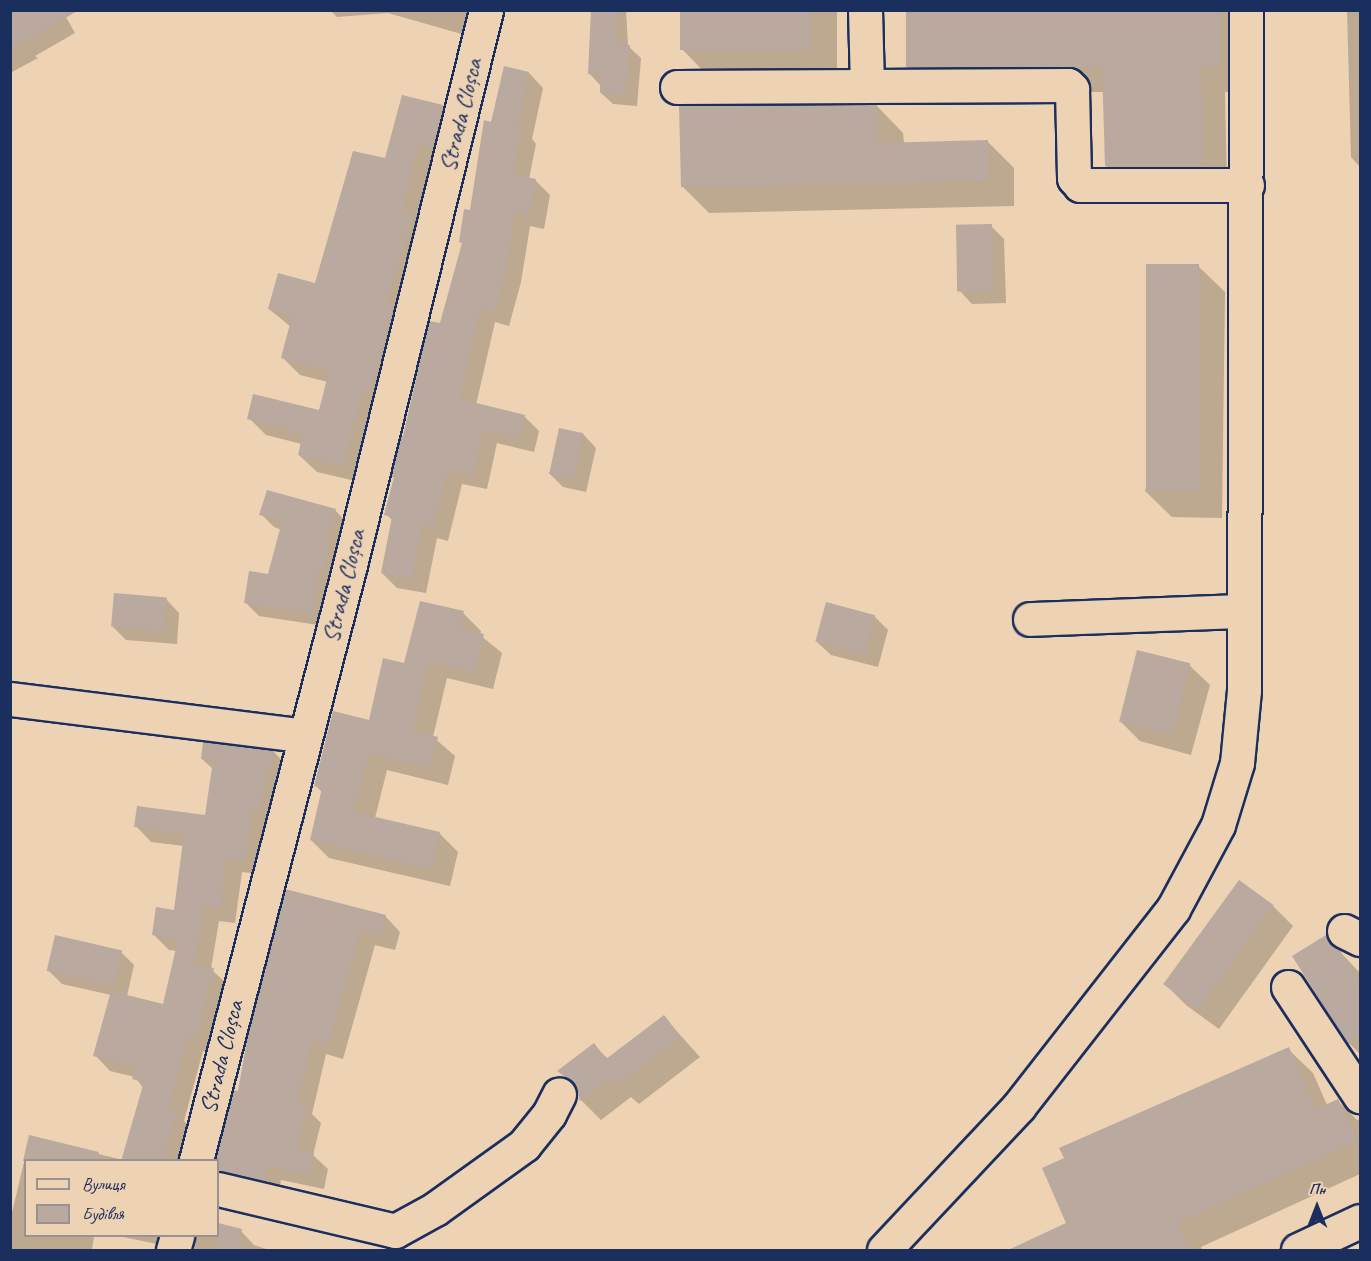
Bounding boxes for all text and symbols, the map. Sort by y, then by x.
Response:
street label: Strada Cloșca [433,56,489,174]
street label: Strada Cloșca [316,527,372,645]
street label: Strada Cloșca [194,998,250,1116]
legend [24,1159,219,1237]
text: Вулиця [82,1173,125,1195]
north arrow [1287,1177,1347,1237]
text: Пн [1309,1179,1325,1199]
text: Будівля [82,1203,124,1225]

